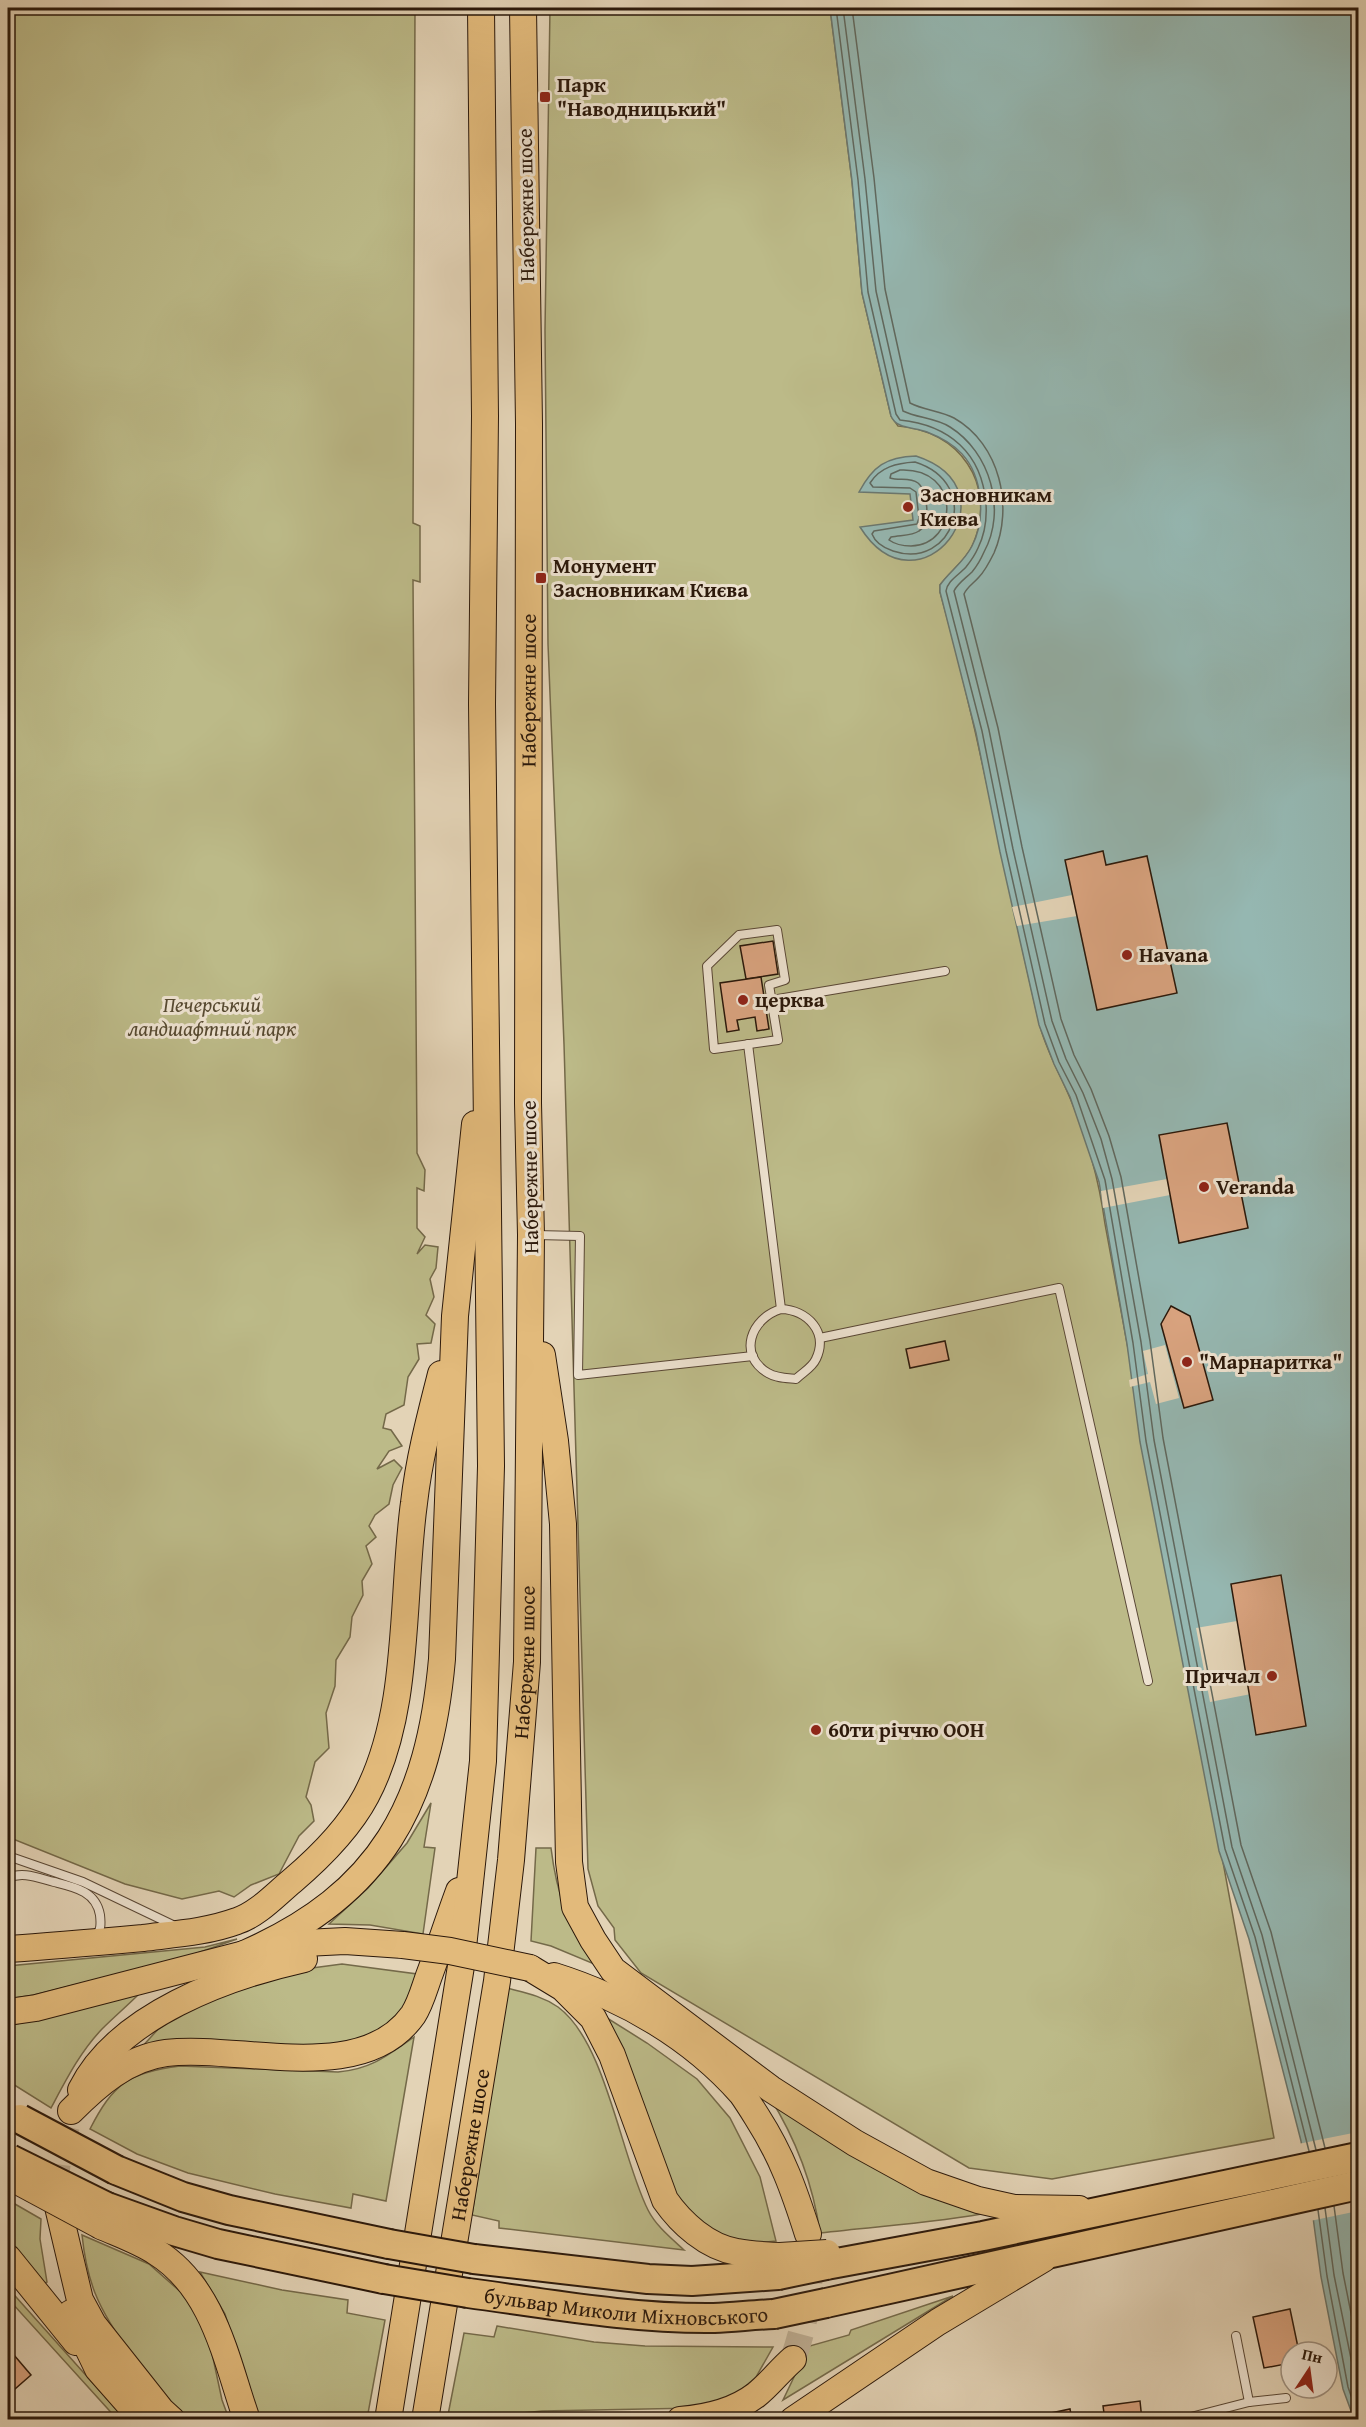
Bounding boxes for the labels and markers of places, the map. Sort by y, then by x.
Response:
place label: Парк "Наводницький" [557,69,726,124]
marker: Парк "Наводницький" [538,90,552,104]
place label: Засновникам Києва [920,479,1052,534]
marker: Засновникам Києва [901,500,915,514]
place label: Монумент Засновникам Києва [553,550,748,605]
marker: Монумент Засновникам Києва [534,571,548,585]
place label: Havana [1139,939,1209,970]
marker: Havana [1120,948,1134,962]
place label: церква [755,984,825,1015]
marker: церква [736,993,750,1007]
place label: Veranda [1216,1171,1295,1202]
marker: Veranda [1197,1180,1211,1194]
place label: "Марнаритка" [1199,1346,1342,1377]
marker: "Марнаритка" [1180,1355,1194,1369]
place label: Причал [1185,1660,1260,1691]
marker: Причал [1265,1669,1279,1683]
place label: 60ти річчю ООН [828,1714,984,1745]
marker: 60ти річчю ООН [809,1723,823,1737]

